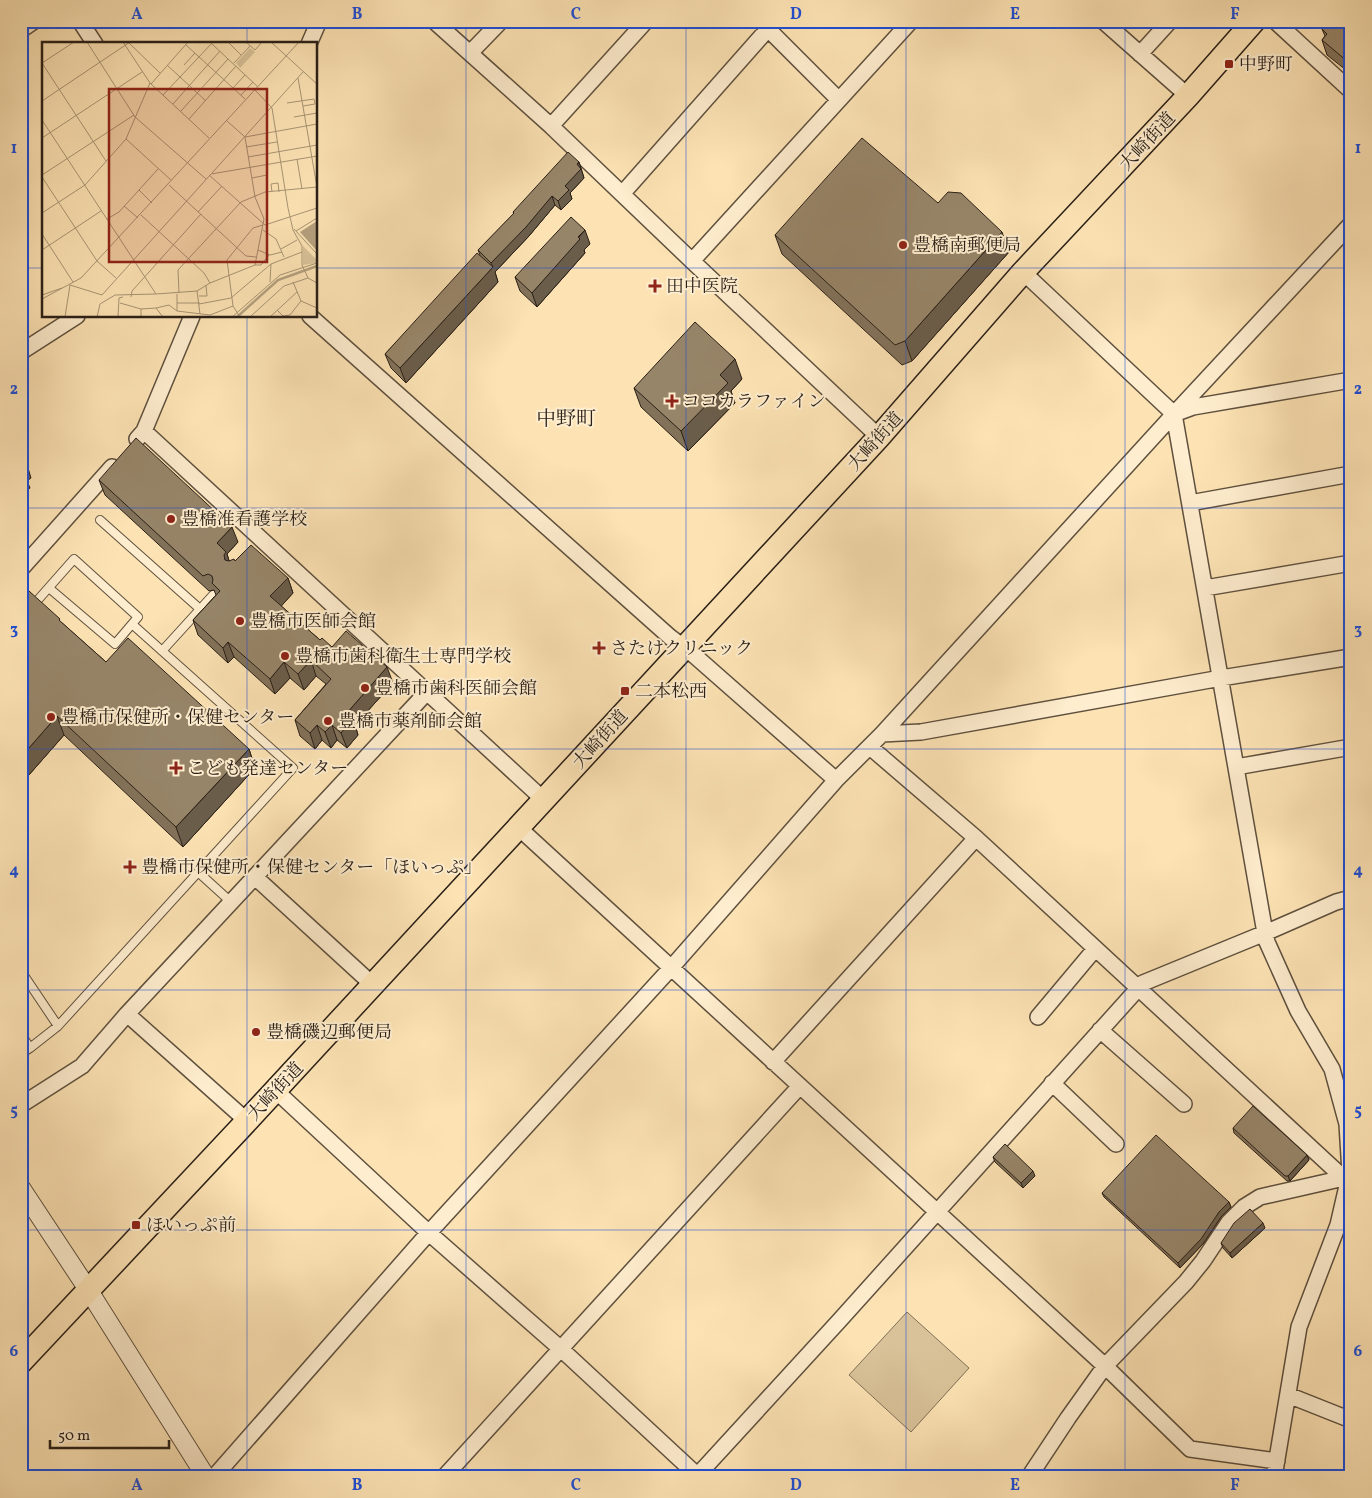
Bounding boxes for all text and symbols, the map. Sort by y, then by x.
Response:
text: A [131,4,143,26]
text: B [352,4,363,26]
text: C [571,4,581,26]
text: D [790,4,802,26]
text: E [1010,4,1020,26]
text: F [1230,4,1240,26]
inset map [42,42,318,318]
place label: 中野町 [1239,53,1293,78]
marker: 中野町 [1223,58,1235,70]
street label: 大崎街道 [1114,107,1182,177]
text: 1 [11,138,17,160]
text: 1 [1355,138,1361,160]
place label: 豊橋南郵便局 [913,234,1021,259]
marker: 豊橋南郵便局 [897,239,909,251]
place label: 田中医院 [666,275,738,300]
marker: 田中医院 [648,279,662,293]
text: 2 [10,379,18,401]
text: 2 [1354,379,1362,401]
place label: ココカラファイン [682,390,826,415]
marker: ココカラファイン [666,395,678,407]
district label: 中野町 [536,406,596,434]
street label: 大崎街道 [843,407,909,477]
place label: 豊橋准看護学校 [181,508,307,533]
marker: 豊橋准看護学校 [165,513,177,525]
place label: 豊橋市医師会館 [250,610,376,635]
marker: 豊橋市医師会館 [234,615,246,627]
text: 3 [10,619,18,641]
text: 3 [1354,619,1362,641]
place label: さたけクリニック [610,637,753,662]
marker: さたけクリニック [592,641,606,655]
place label: 豊橋市歯科衛生士専門学校 [295,645,511,670]
marker: 豊橋市歯科衛生士専門学校 [279,650,291,662]
place label: 豊橋市歯科医師会館 [375,677,537,702]
place label: 二本松西 [635,680,707,705]
marker: 豊橋市歯科医師会館 [359,682,371,694]
marker: 二本松西 [619,685,631,697]
street label: 大崎街道 [568,705,634,775]
place label: 豊橋市保健所・保健センター [61,706,294,731]
place label: 豊橋市薬剤師会館 [338,710,482,735]
marker: 豊橋市保健所・保健センター [45,711,57,723]
marker: 豊橋市薬剤師会館 [322,715,334,727]
place label: こども発達センター [187,757,348,782]
marker: こども発達センター [169,761,183,775]
place label: 豊橋市保健所・保健センター「ほいっぷ」 [141,856,482,881]
text: 4 [9,860,19,882]
marker: 豊橋市保健所・保健センター「ほいっぷ」 [123,860,137,874]
text: 4 [1353,860,1363,882]
place label: 豊橋磯辺郵便局 [266,1021,392,1046]
marker: 豊橋磯辺郵便局 [250,1026,262,1038]
street label: 大崎街道 [242,1057,310,1127]
text: 5 [10,1100,18,1122]
text: 5 [1354,1100,1362,1122]
place label: ほいっぷ前 [146,1214,236,1239]
marker: ほいっぷ前 [130,1219,142,1231]
text: 6 [10,1341,19,1363]
text: 6 [1354,1341,1363,1363]
scale bar [50,1418,169,1450]
text: 50 m [58,1426,90,1447]
text: A [131,1475,143,1497]
text: B [352,1475,363,1497]
text: C [571,1475,581,1497]
text: D [790,1475,802,1497]
text: E [1010,1475,1020,1497]
text: F [1230,1475,1240,1497]

